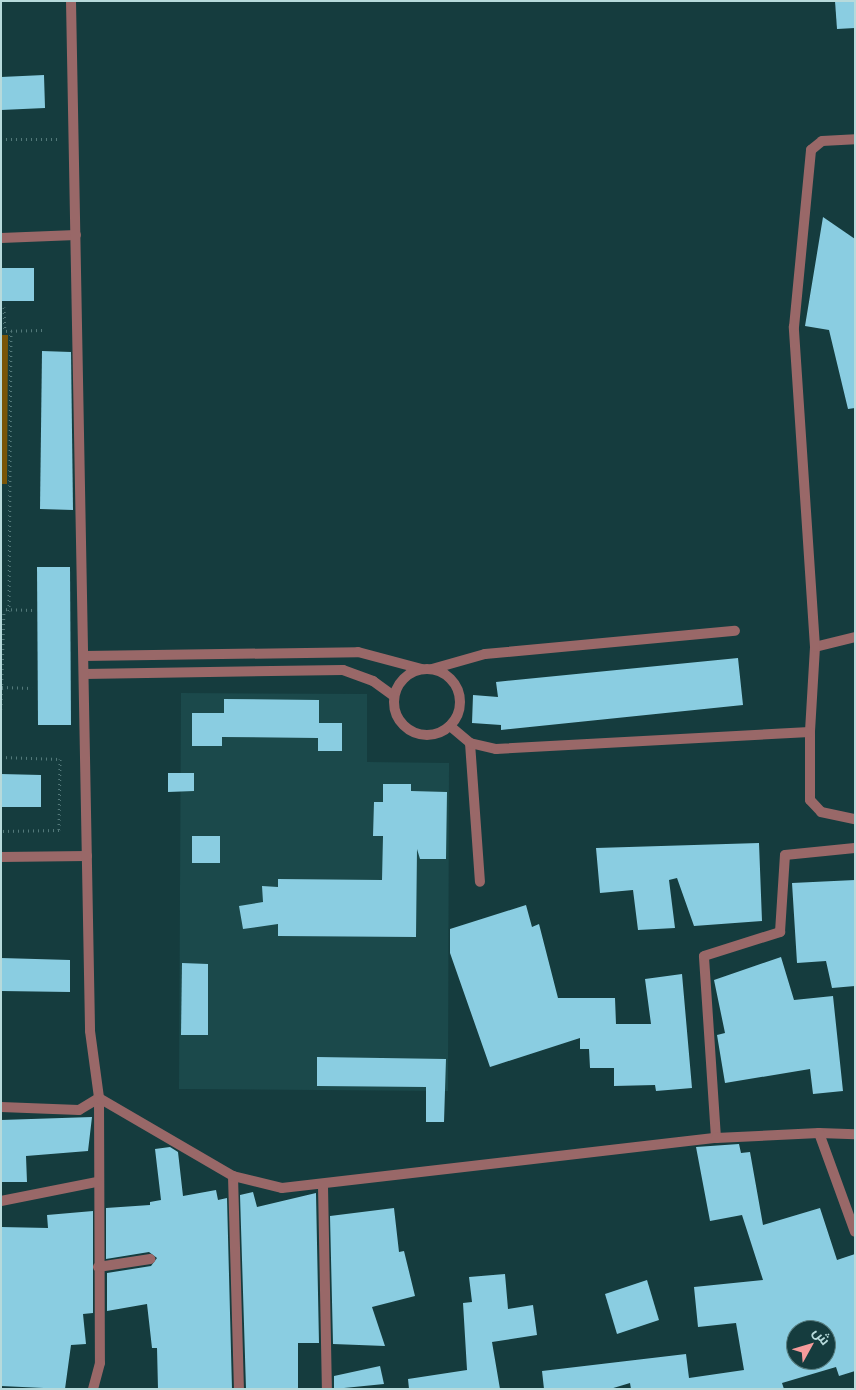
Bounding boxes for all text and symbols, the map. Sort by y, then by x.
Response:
north arrow [786,1320,836,1370]
text: ش [809,1324,835,1349]

